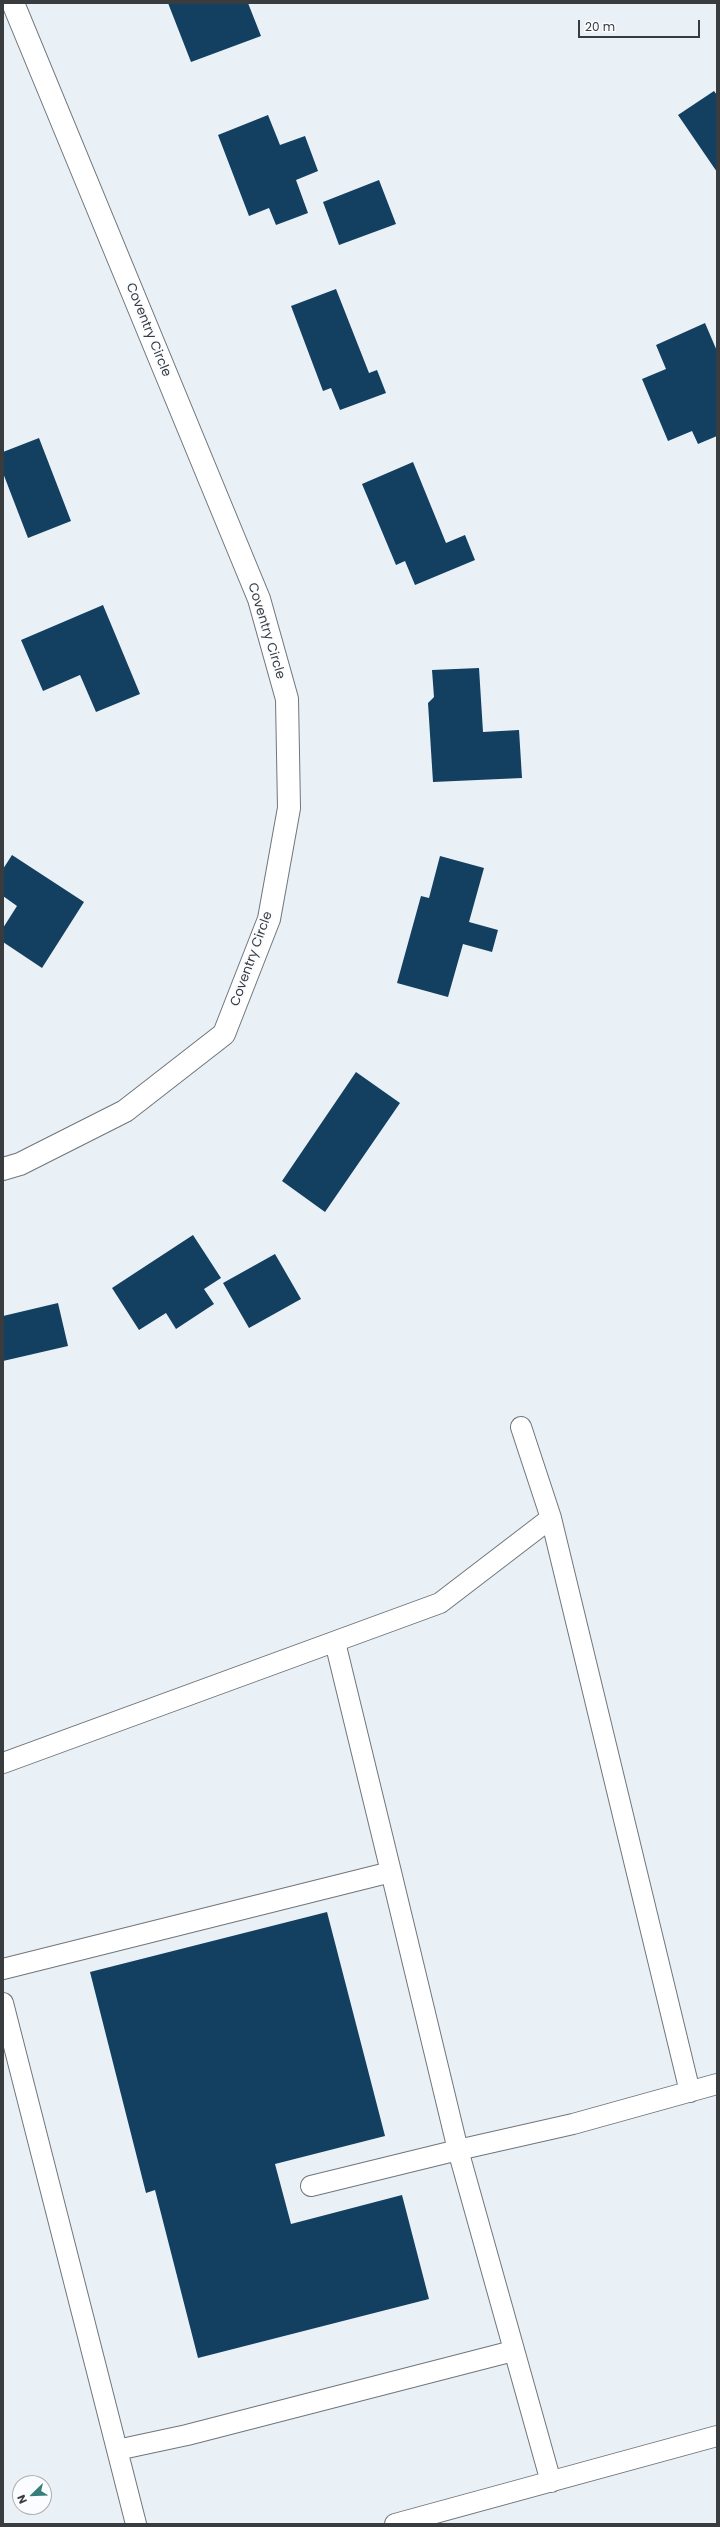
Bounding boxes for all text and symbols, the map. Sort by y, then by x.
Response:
scale bar [580,12,702,38]
text: 20 m [585,18,615,35]
street label: Coventry Circle [122,281,174,379]
street label: Coventry Circle [244,581,288,681]
street label: Coventry Circle [228,910,276,1008]
north arrow [12,2475,52,2515]
text: N [13,2492,31,2506]

